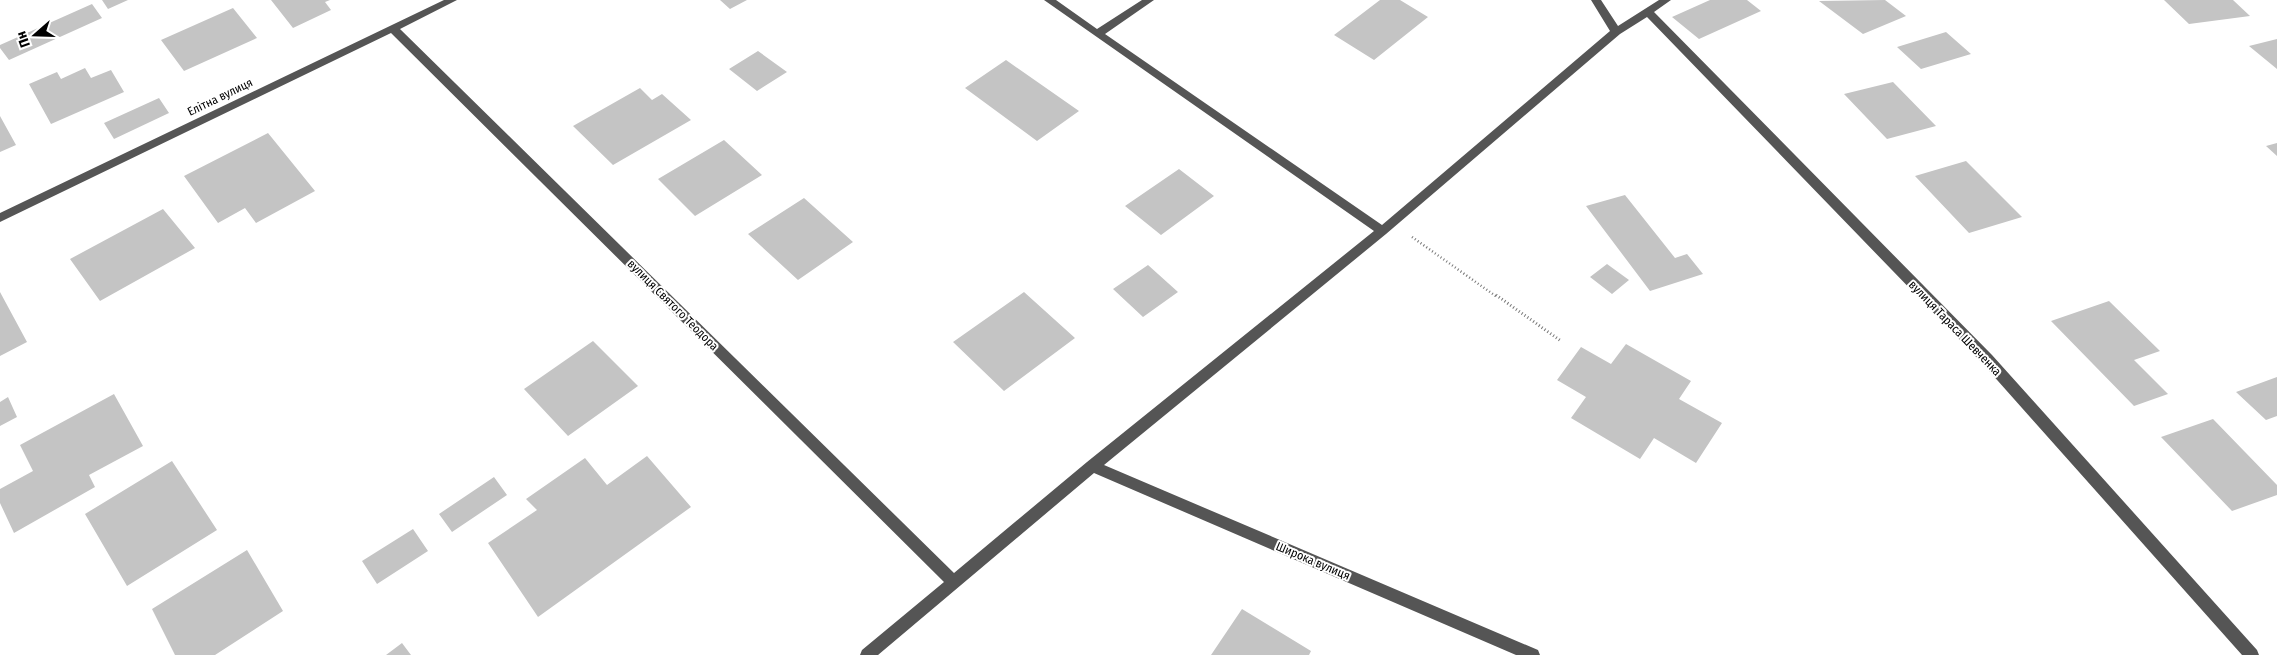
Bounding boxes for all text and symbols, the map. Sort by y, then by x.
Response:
north arrow [10,10,60,60]
text: Пн [13,29,34,50]
street label: Елітна вулиця [185,75,255,119]
street label: вулиця Святого Теодора [625,257,721,353]
street label: вулиця Тараса Шевченка [1906,278,2004,379]
street label: Широка вулиця [1274,539,1352,583]

